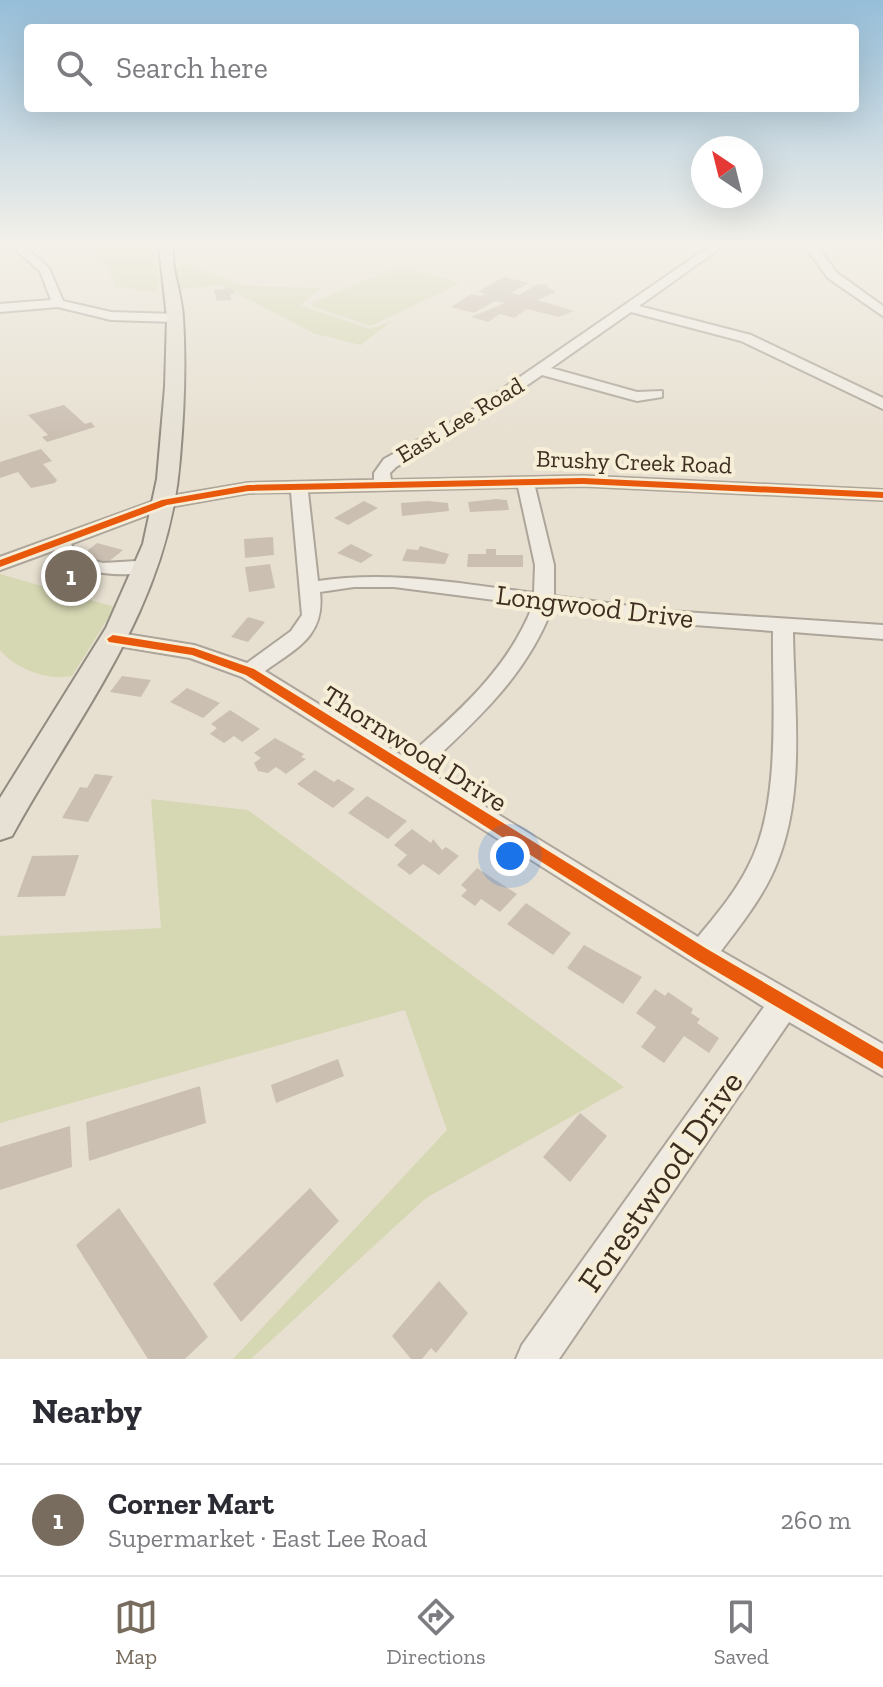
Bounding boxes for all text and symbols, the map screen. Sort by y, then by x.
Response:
search box [24,24,859,112]
icon: search [52,46,96,90]
text: Search here [116,50,268,86]
north arrow [691,136,763,208]
street label: East Lee Road [391,370,529,469]
street label: Brushy Creek Road [535,444,733,479]
pin: 1 [45,546,97,606]
street label: Longwood Drive [494,578,695,635]
street label: Thornwood Drive [316,678,513,819]
your location [490,836,530,876]
street label: Forestwood Drive [569,1063,752,1300]
text: Nearby [32,1391,142,1432]
text: Corner Mart [108,1486,274,1522]
text: 1 [53,1504,63,1536]
text: 260 m [780,1504,851,1536]
text: Supermarket · East Lee Road [108,1522,427,1554]
tab: Map [114,1595,158,1670]
tab: Directions [386,1595,486,1670]
tab: Saved [714,1595,769,1670]

